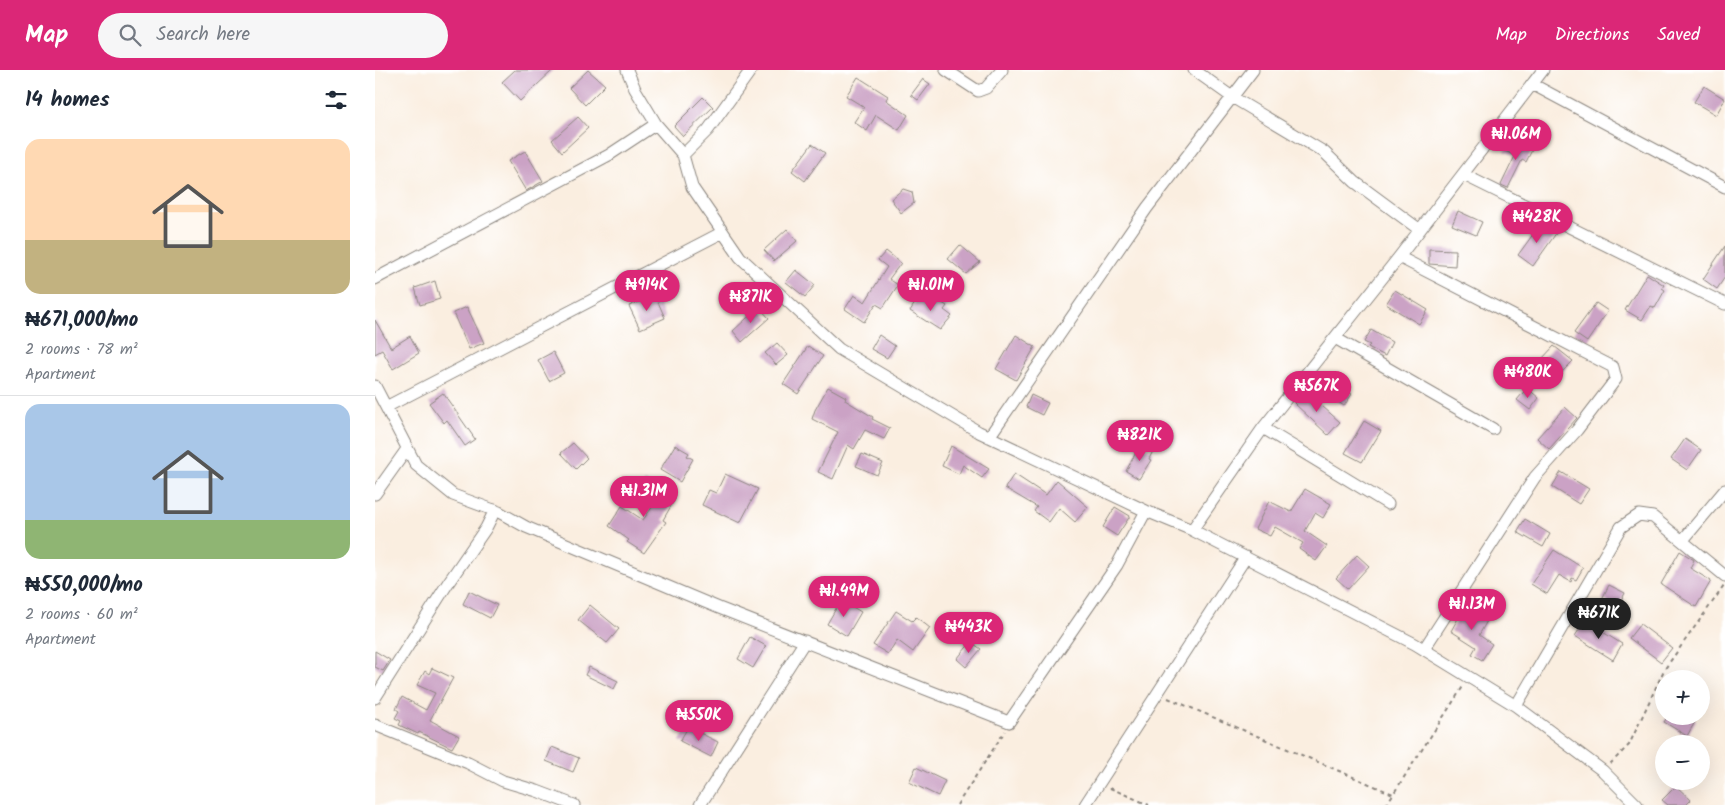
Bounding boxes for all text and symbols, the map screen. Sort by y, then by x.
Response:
search box [98,13,448,58]
text: Map [25,16,68,55]
text: Search here [156,20,250,50]
icon: search [116,21,144,49]
text: Map [1495,21,1527,50]
text: Directions [1555,21,1629,50]
text: Saved [1657,21,1700,50]
text: 14 homes [25,84,110,117]
icon: filters [322,86,350,114]
pin: ₦1.06M [1475,118,1557,161]
text: ₦1.06M [1491,122,1541,147]
icon: home [143,171,233,261]
pin: ₦428K [1502,202,1572,244]
text: ₦428K [1513,205,1561,230]
pin: ₦914K [612,270,682,312]
pin: ₦1.01M [890,270,972,312]
text: ₦914K [626,273,668,298]
text: ₦1.01M [908,273,954,298]
pin: ₦871K [716,282,786,324]
text: ₦871K [729,285,773,310]
text: ₦671,000/mo [25,304,138,337]
text: 2 rooms · 78 m² [25,337,138,362]
pin: ₦480K [1493,356,1563,399]
text: ₦480K [1504,360,1552,385]
text: Apartment [25,362,96,387]
pin: ₦567K [1282,370,1352,413]
text: ₦567K [1294,374,1340,399]
pin: ₦821K [1105,420,1175,462]
text: ₦821K [1118,423,1162,448]
icon: home [143,437,233,527]
pin: ₦1.31M [603,476,685,518]
text: ₦1.31M [621,479,667,504]
text: ₦550,000/mo [25,569,143,602]
pin: ₦1.49M [803,576,885,618]
text: ₦1.49M [819,579,869,604]
pin: ₦1.13M [1431,588,1513,631]
text: ₦1.13M [1449,592,1495,617]
pin: ₦671K [1564,598,1634,640]
text: ₦671K [1578,601,1620,626]
text: 2 rooms · 60 m² [25,602,138,627]
pin: ₦443K [934,612,1004,654]
text: ₦443K [945,615,993,640]
text: Apartment [25,627,96,652]
map controls [1655,670,1710,790]
button: + [1655,670,1710,725]
pin: ₦550K [664,700,734,742]
text: ₦550K [676,703,722,728]
button: − [1655,735,1710,790]

